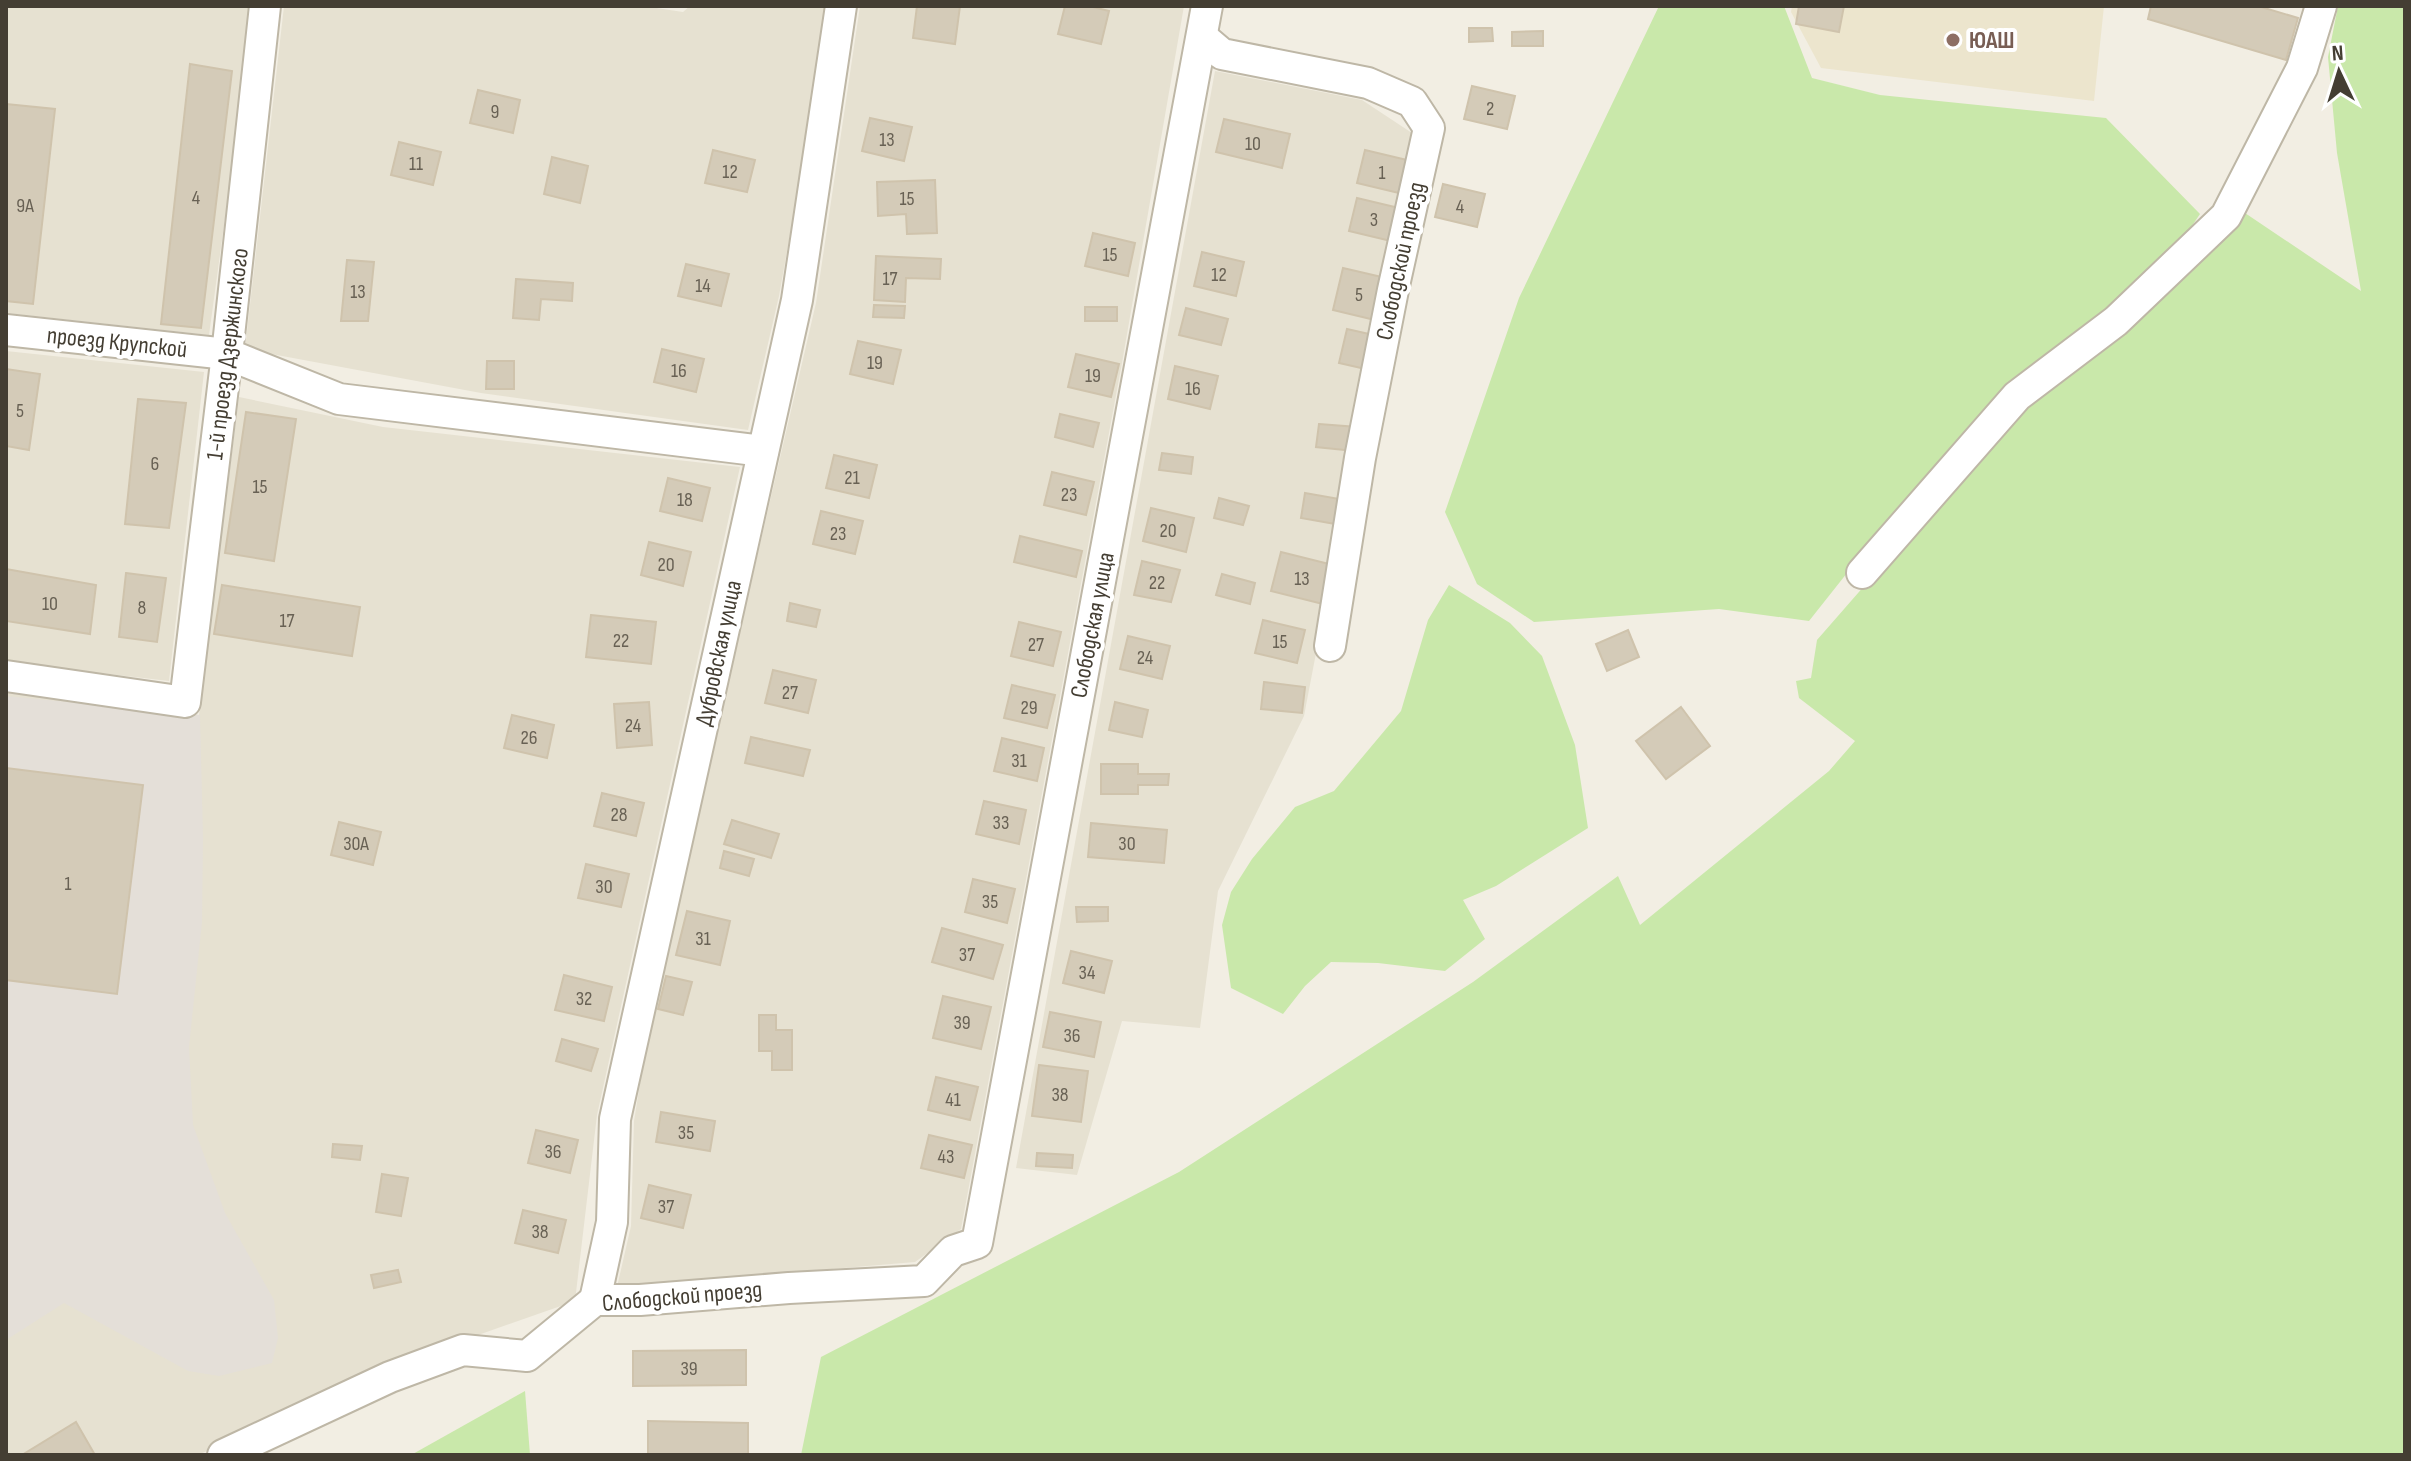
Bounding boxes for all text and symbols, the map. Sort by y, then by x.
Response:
place label: ЮАШ [1969,26,2015,55]
marker: ЮАШ [1944,31,1962,49]
north arrow [2299,32,2379,112]
text: N [2331,40,2345,67]
house number: 2 [1486,97,1494,121]
house number: 9 [491,100,499,124]
house number: 13 [879,128,895,152]
house number: 10 [1245,132,1261,156]
house number: 11 [409,152,423,176]
house number: 12 [722,160,738,184]
house number: 1 [1379,161,1386,185]
street label: Слободской проезд [1370,180,1431,343]
house number: 4 [192,186,200,210]
house number: 15 [899,187,915,211]
house number: 9А [16,194,34,218]
house number: 4 [1456,195,1464,219]
house number: 3 [1370,208,1378,232]
house number: 15 [1102,243,1118,267]
street label: 1-й проезд Дзержинского [200,246,255,462]
house number: 12 [1211,263,1227,287]
house number: 17 [883,267,897,291]
house number: 14 [695,274,711,298]
house number: 13 [350,280,366,304]
house number: 5 [1355,283,1363,307]
street label: проезд Крупской [45,321,188,364]
house number: 19 [867,351,883,375]
house number: 16 [671,359,687,383]
house number: 19 [1085,364,1101,388]
house number: 16 [1185,377,1201,401]
house number: 5 [16,399,24,423]
house number: 6 [151,452,159,476]
house number: 21 [844,466,860,490]
house number: 15 [252,475,268,499]
house number: 23 [1061,483,1077,507]
house number: 18 [677,488,693,512]
house number: 20 [1159,519,1177,543]
house number: 23 [830,522,846,546]
street label: Слободская улица [1064,550,1121,700]
house number: 20 [657,553,675,577]
house number: 13 [1294,567,1310,591]
house number: 22 [1149,571,1165,595]
street label: Дубровская улица [689,578,748,729]
house number: 10 [42,592,58,616]
house number: 8 [138,596,146,620]
house number: 17 [280,609,294,633]
house number: 22 [613,629,629,653]
house number: 15 [1272,630,1288,654]
house number: 27 [1028,633,1044,657]
house number: 24 [1137,646,1153,670]
house number: 27 [782,681,798,705]
house number: 29 [1020,696,1038,720]
house number: 24 [625,714,641,738]
house number: 26 [521,726,538,750]
house number: 31 [1011,749,1027,773]
house number: 28 [611,803,628,827]
house number: 33 [993,811,1009,835]
house number: 30А [343,832,369,856]
house number: 30 [1118,832,1136,856]
house number: 1 [65,872,72,896]
house number: 30 [595,875,613,899]
house number: 35 [982,890,998,914]
house number: 31 [695,927,711,951]
house number: 37 [959,943,975,967]
house number: 34 [1079,961,1095,985]
house number: 32 [576,987,592,1011]
house number: 39 [953,1011,971,1035]
house number: 36 [1063,1024,1081,1048]
house number: 38 [1051,1083,1069,1107]
house number: 41 [945,1088,961,1112]
house number: 35 [678,1121,694,1145]
house number: 36 [544,1140,562,1164]
house number: 43 [938,1145,954,1169]
house number: 37 [658,1195,674,1219]
house number: 38 [531,1220,549,1244]
street label: Слободской проезд [601,1275,763,1318]
house number: 39 [680,1357,698,1381]

